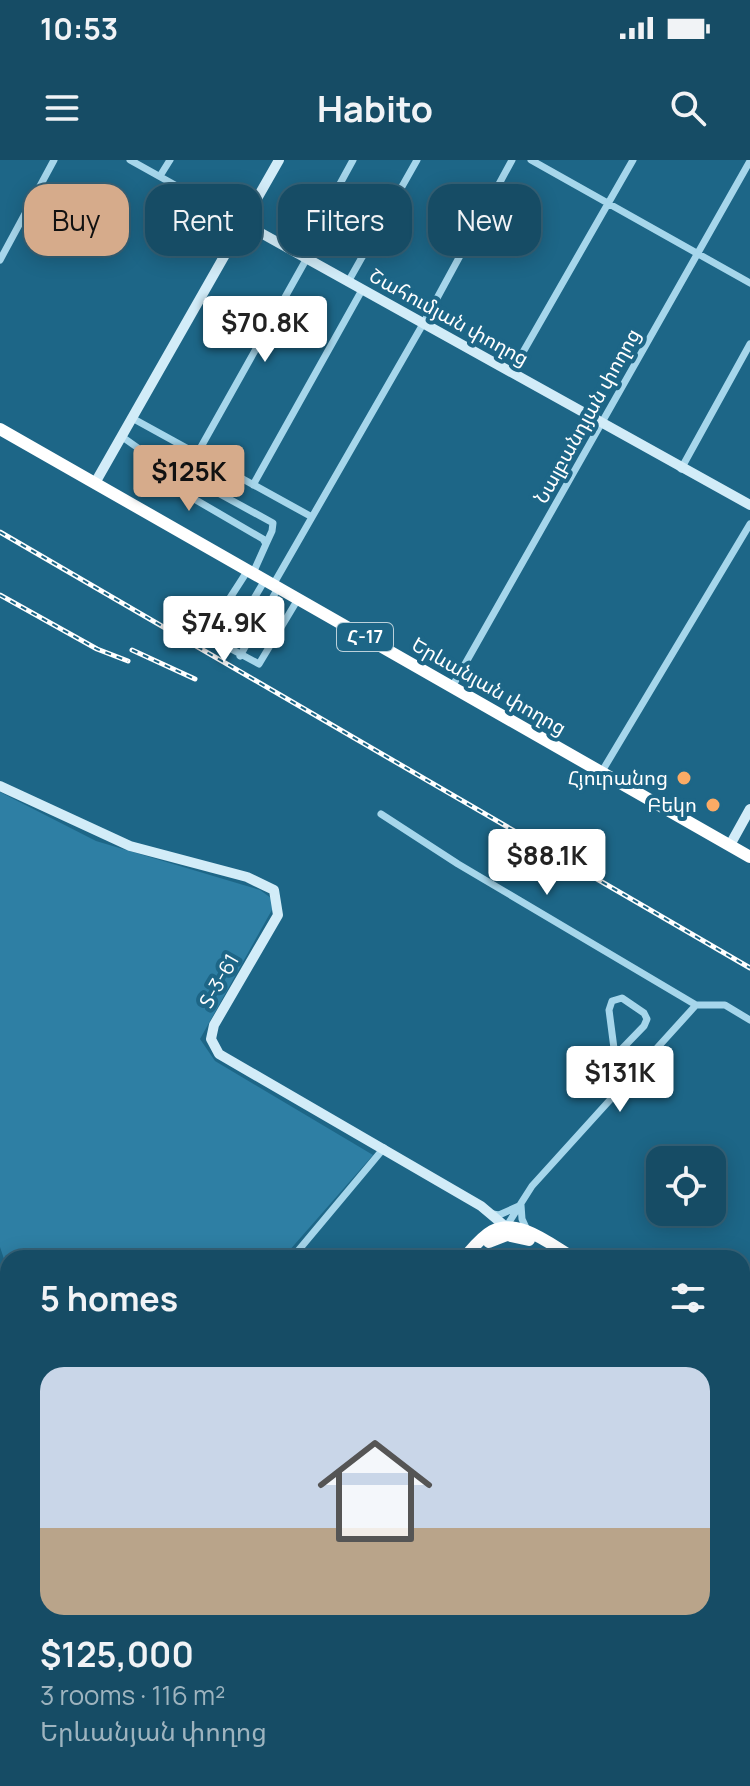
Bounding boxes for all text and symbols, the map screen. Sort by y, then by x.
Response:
text: 10:53 [40,8,118,49]
text: Habito [317,84,433,133]
icon: menu [40,86,84,130]
icon: search [666,86,710,130]
chip: Buy [24,184,129,256]
chip: Rent [145,184,262,256]
chip: Filters [278,184,412,256]
chip: New [428,184,541,256]
street label: Շահումյան փողոց [365,261,534,372]
pin: $70.8K [200,296,330,364]
text: $70.8K [221,304,309,340]
street label: Նալբանդյան փողոց [527,323,646,508]
pin: $125K [133,445,245,513]
text: $125K [151,453,227,489]
pin: $74.9K [159,596,289,664]
text: $74.9K [181,604,267,640]
road number: Հ-17 [337,623,393,651]
street label: Երևանյան փողոց [407,630,572,741]
place label: Հյուրանոց [568,764,668,791]
marker: Հյուրանոց [675,769,693,787]
place label: Բեկո [647,791,697,818]
marker: Բեկո [704,796,722,814]
pin: $88.1K [482,829,612,897]
text: $88.1K [506,837,588,873]
street label: Տ-3-61 [192,949,245,1013]
pin: $131K [564,1046,676,1114]
text: $131K [584,1054,656,1090]
map controls [646,1146,726,1226]
button: locate [646,1146,726,1226]
text: 5 homes [40,1275,178,1321]
icon: filters [666,1276,710,1320]
icon: home [303,1419,447,1563]
text: $125,000 [40,1631,194,1677]
text: 3 rooms · 116 m² [40,1677,226,1713]
text: Երևանյան փողոց [40,1713,267,1749]

